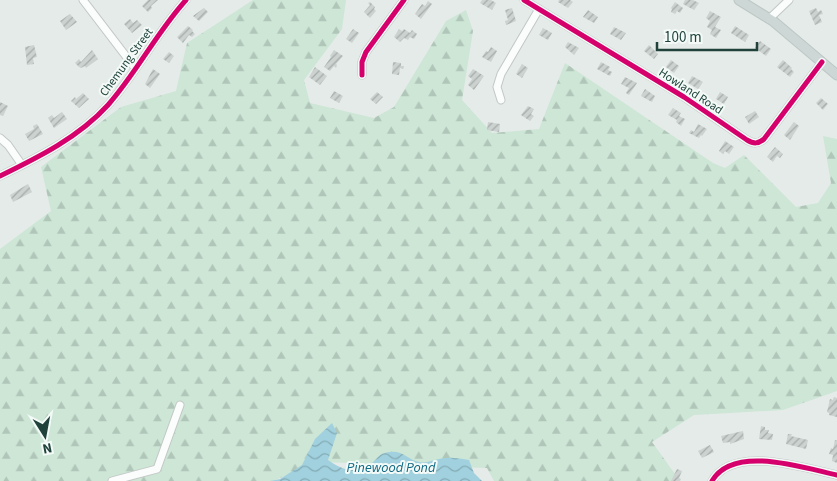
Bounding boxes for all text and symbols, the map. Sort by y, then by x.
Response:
scale bar [657,20,757,52]
street label: Chemung Street [96,25,157,100]
text: 100 m [664,27,702,48]
street label: Howland Road [655,64,726,119]
north arrow [20,411,70,461]
text: N [41,437,54,458]
water label: Pinewood Pond [347,458,436,478]

